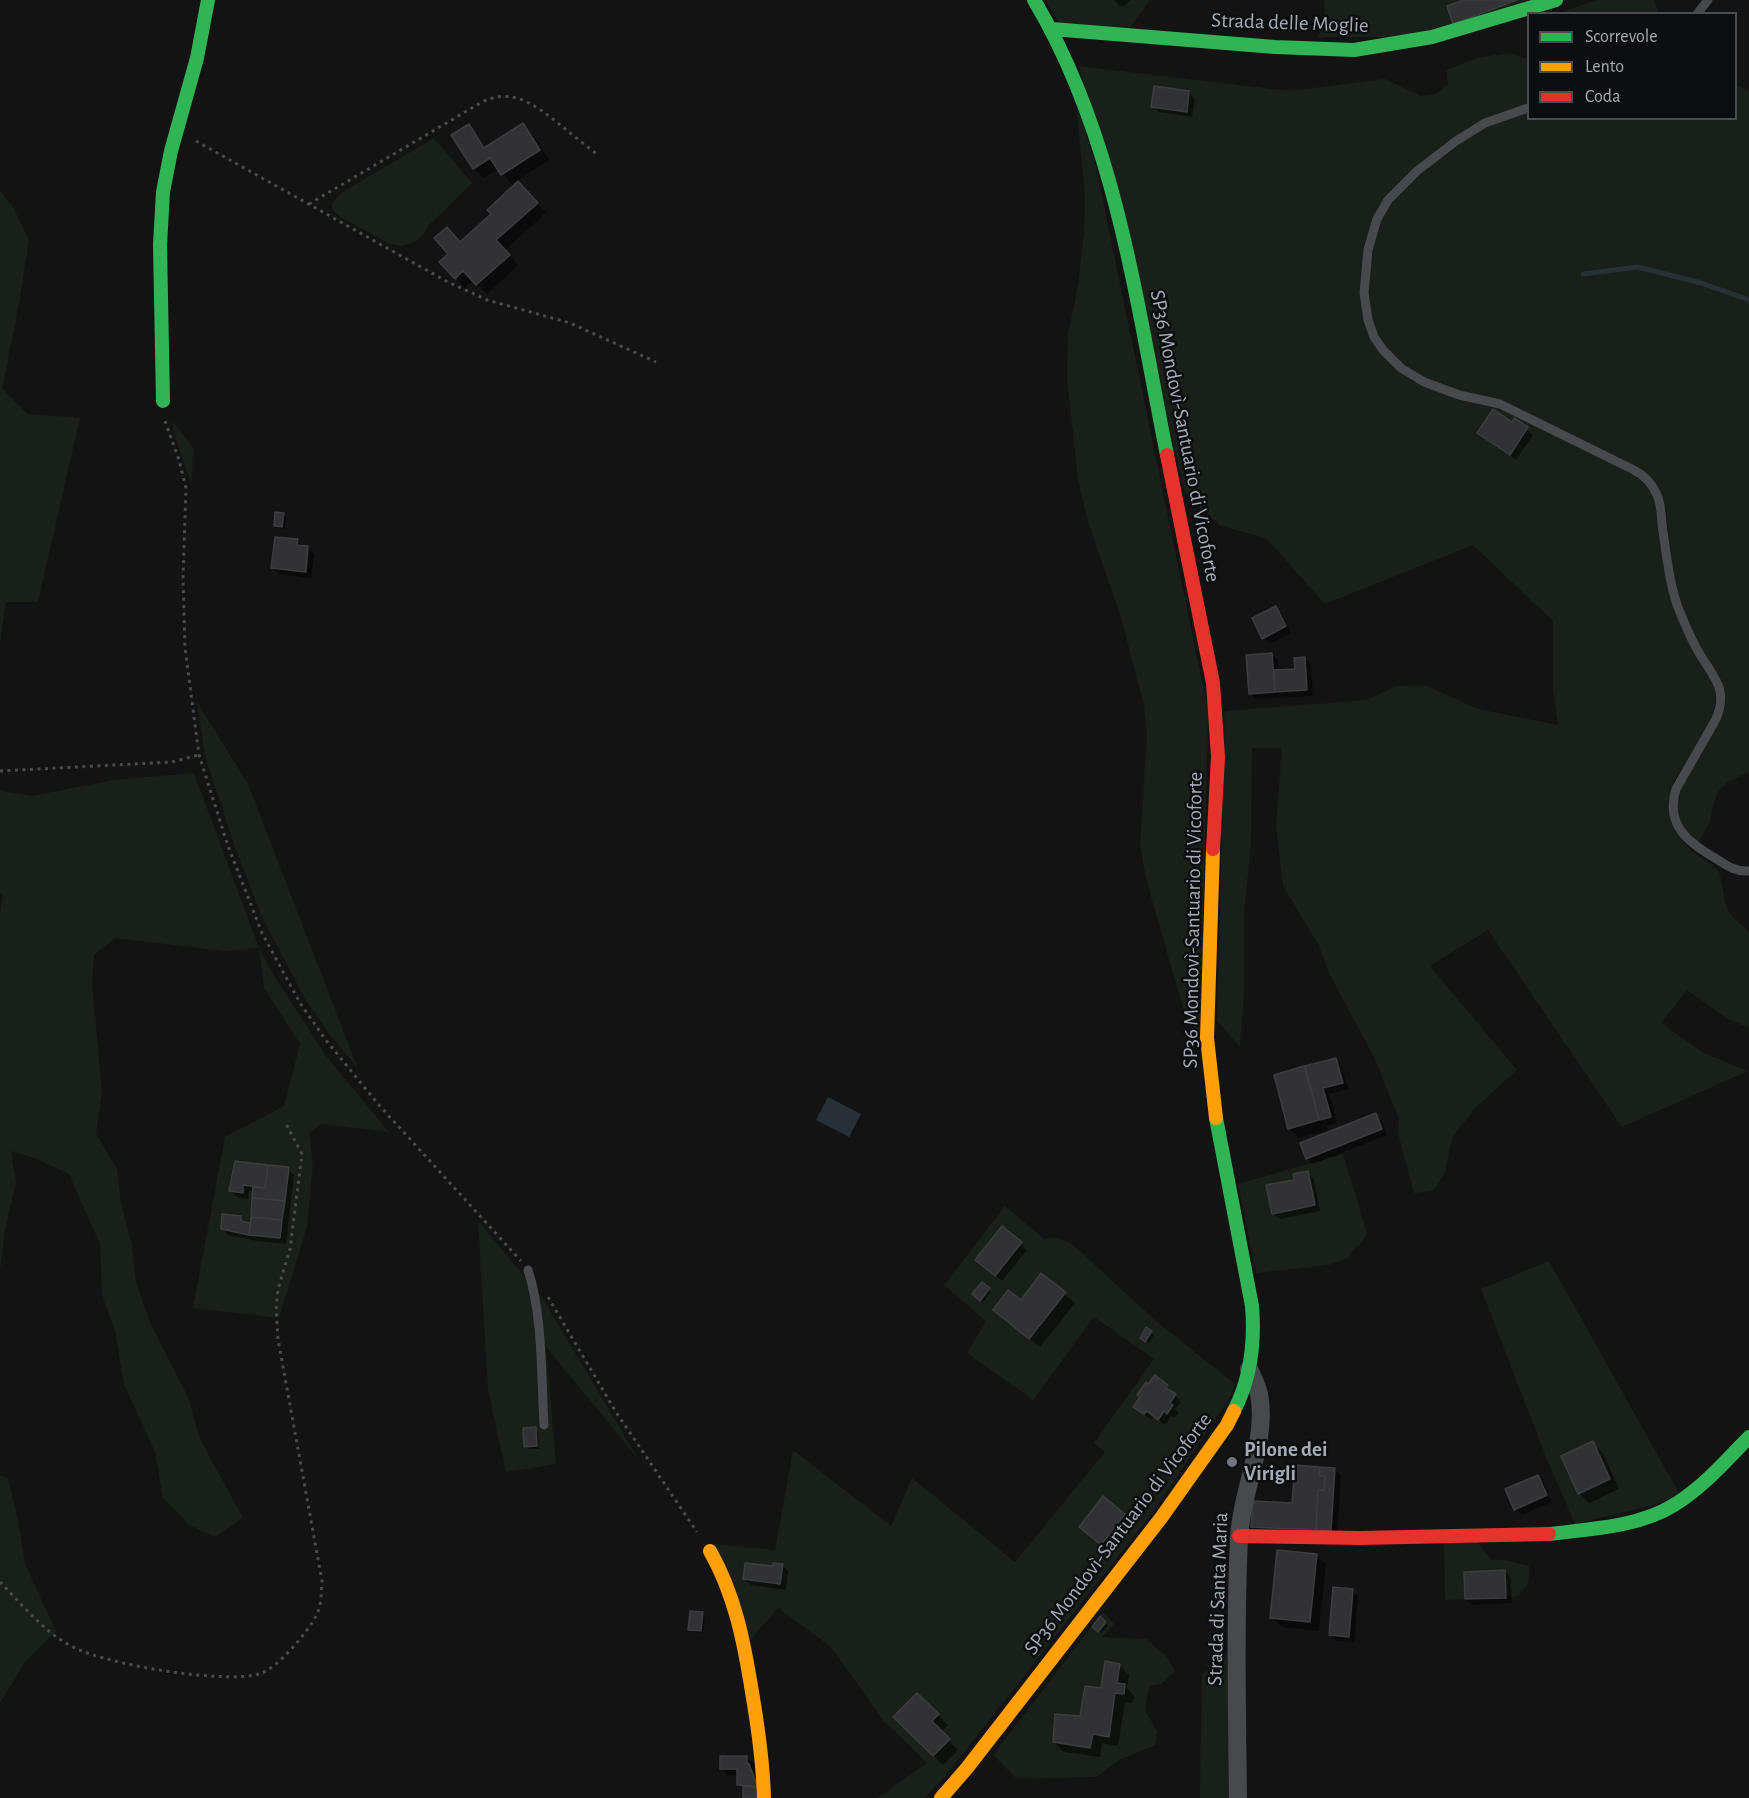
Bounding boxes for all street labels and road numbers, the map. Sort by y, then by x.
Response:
street label: Strada delle Moglie [1211,8,1369,38]
street label: SP36 Mondovì-Santuario di Vicoforte [1144,288,1226,584]
street label: SP36 Mondovì-Santuario di Vicoforte [1178,771,1208,1069]
street label: SP36 Mondovì-Santuario di Vicoforte [1019,1408,1217,1660]
street label: Strada di Santa Maria [1202,1512,1234,1686]

